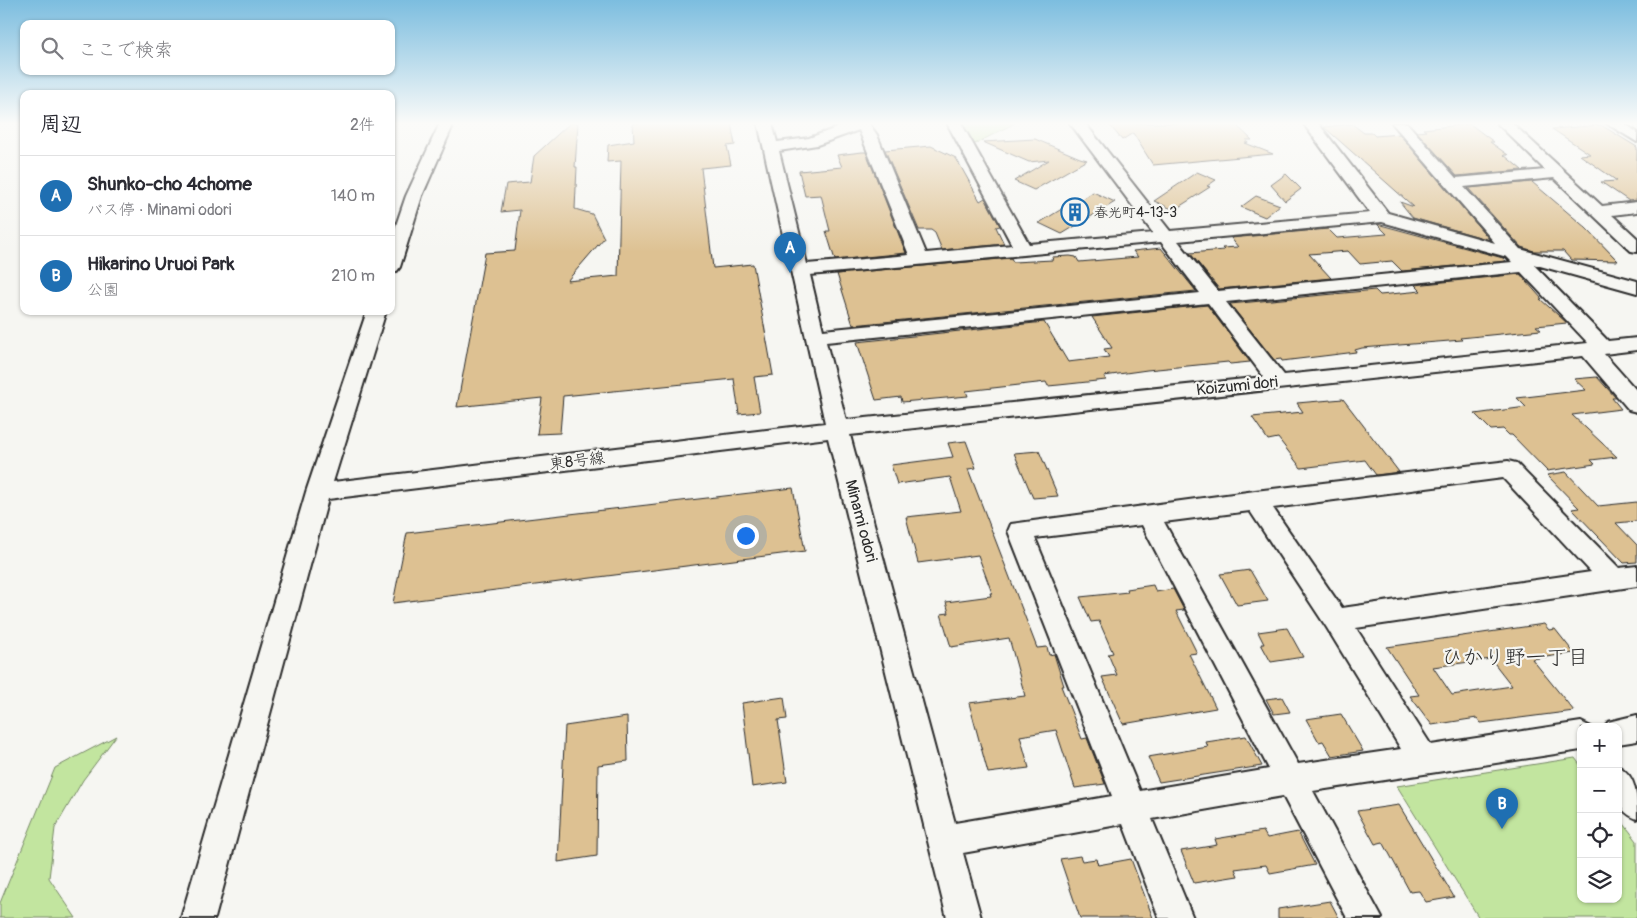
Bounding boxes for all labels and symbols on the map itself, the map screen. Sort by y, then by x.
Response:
building icon: 春光町4-13-3 [1060,197,1090,227]
place label: 春光町4-13-3 [1094,204,1177,221]
pin: A [774,232,806,273]
street label: Koizumi dori [1195,372,1279,400]
street label: 東8号線 [548,448,606,474]
street label: Minami odori [840,478,882,565]
your location [733,523,759,549]
district label: ひかり野一丁目 [1442,644,1589,671]
pin: B [1486,788,1518,829]

